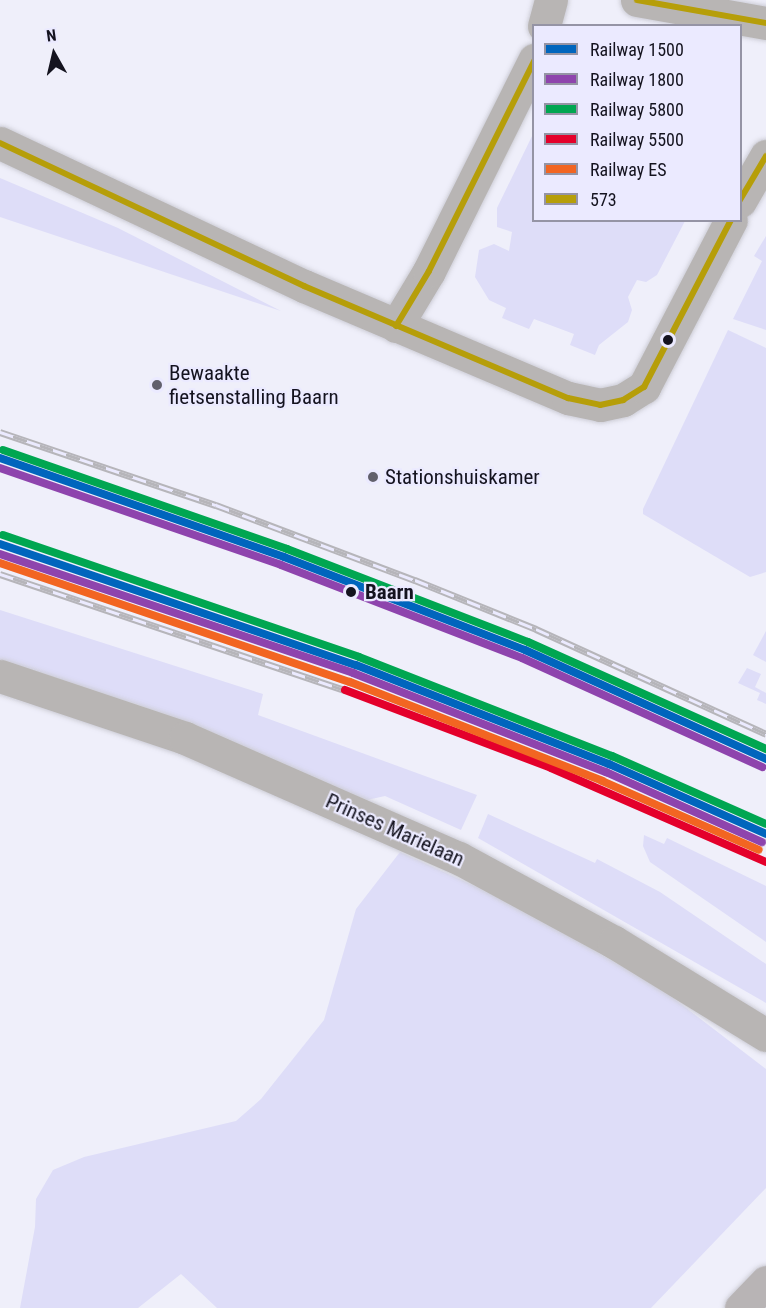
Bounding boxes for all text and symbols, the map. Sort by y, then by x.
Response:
north arrow [24,24,84,84]
legend [532,24,742,222]
text: N [45,26,58,46]
text: Railway 1500 [590,39,684,60]
text: Railway 1800 [590,69,684,90]
text: Railway 5800 [590,99,684,120]
text: Railway 5500 [590,129,684,150]
text: Railway ES [590,159,667,180]
text: 573 [590,189,617,210]
unlabelled marker [662,334,674,346]
place label: Bewaakte fietsenstalling Baarn [169,360,339,410]
marker: Bewaakte fietsenstalling Baarn [150,378,164,392]
place label: Stationshuiskamer [385,464,540,490]
marker: Stationshuiskamer [366,470,380,484]
place label: Baarn [365,579,414,605]
marker: Baarn [342,583,360,601]
street label: Prinses Marielaan [322,788,468,872]

